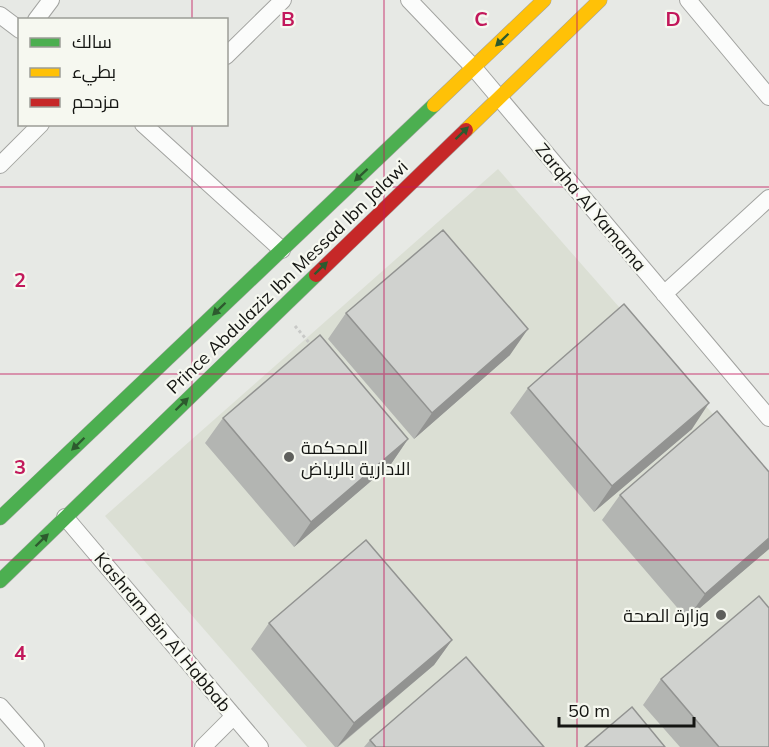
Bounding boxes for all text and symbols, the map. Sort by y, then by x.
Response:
text: B [281,6,295,31]
text: C [474,6,488,31]
text: D [665,6,681,31]
legend [18,18,228,126]
text: سالك [72,30,112,53]
one-way arrow [496,33,510,47]
text: بطيء [72,60,116,86]
text: مزدحم [72,90,120,114]
one-way arrow [454,127,469,140]
street label: Zarqha Al Yamama [531,138,651,276]
street label: Prince Abdulaziz Ibn Messad Ibn Jalawi [162,155,412,399]
one-way arrow [353,168,368,182]
one-way arrow [314,261,329,275]
text: 2 [14,267,26,292]
one-way arrow [212,302,227,316]
one-way arrow [174,397,189,411]
one-way arrow [72,436,86,450]
place label: المحكمة الادارية بالرياض [301,436,411,480]
marker: المحكمة الادارية بالرياض [282,450,296,464]
text: 3 [14,454,26,479]
one-way arrow [34,534,49,547]
street label: Kashram Bin Al Habbab [90,548,236,716]
place label: وزارة الصحة [623,604,709,627]
marker: وزارة الصحة [714,608,728,622]
text: 4 [14,640,26,665]
scale bar [559,690,694,728]
text: 50 m [568,699,610,722]

